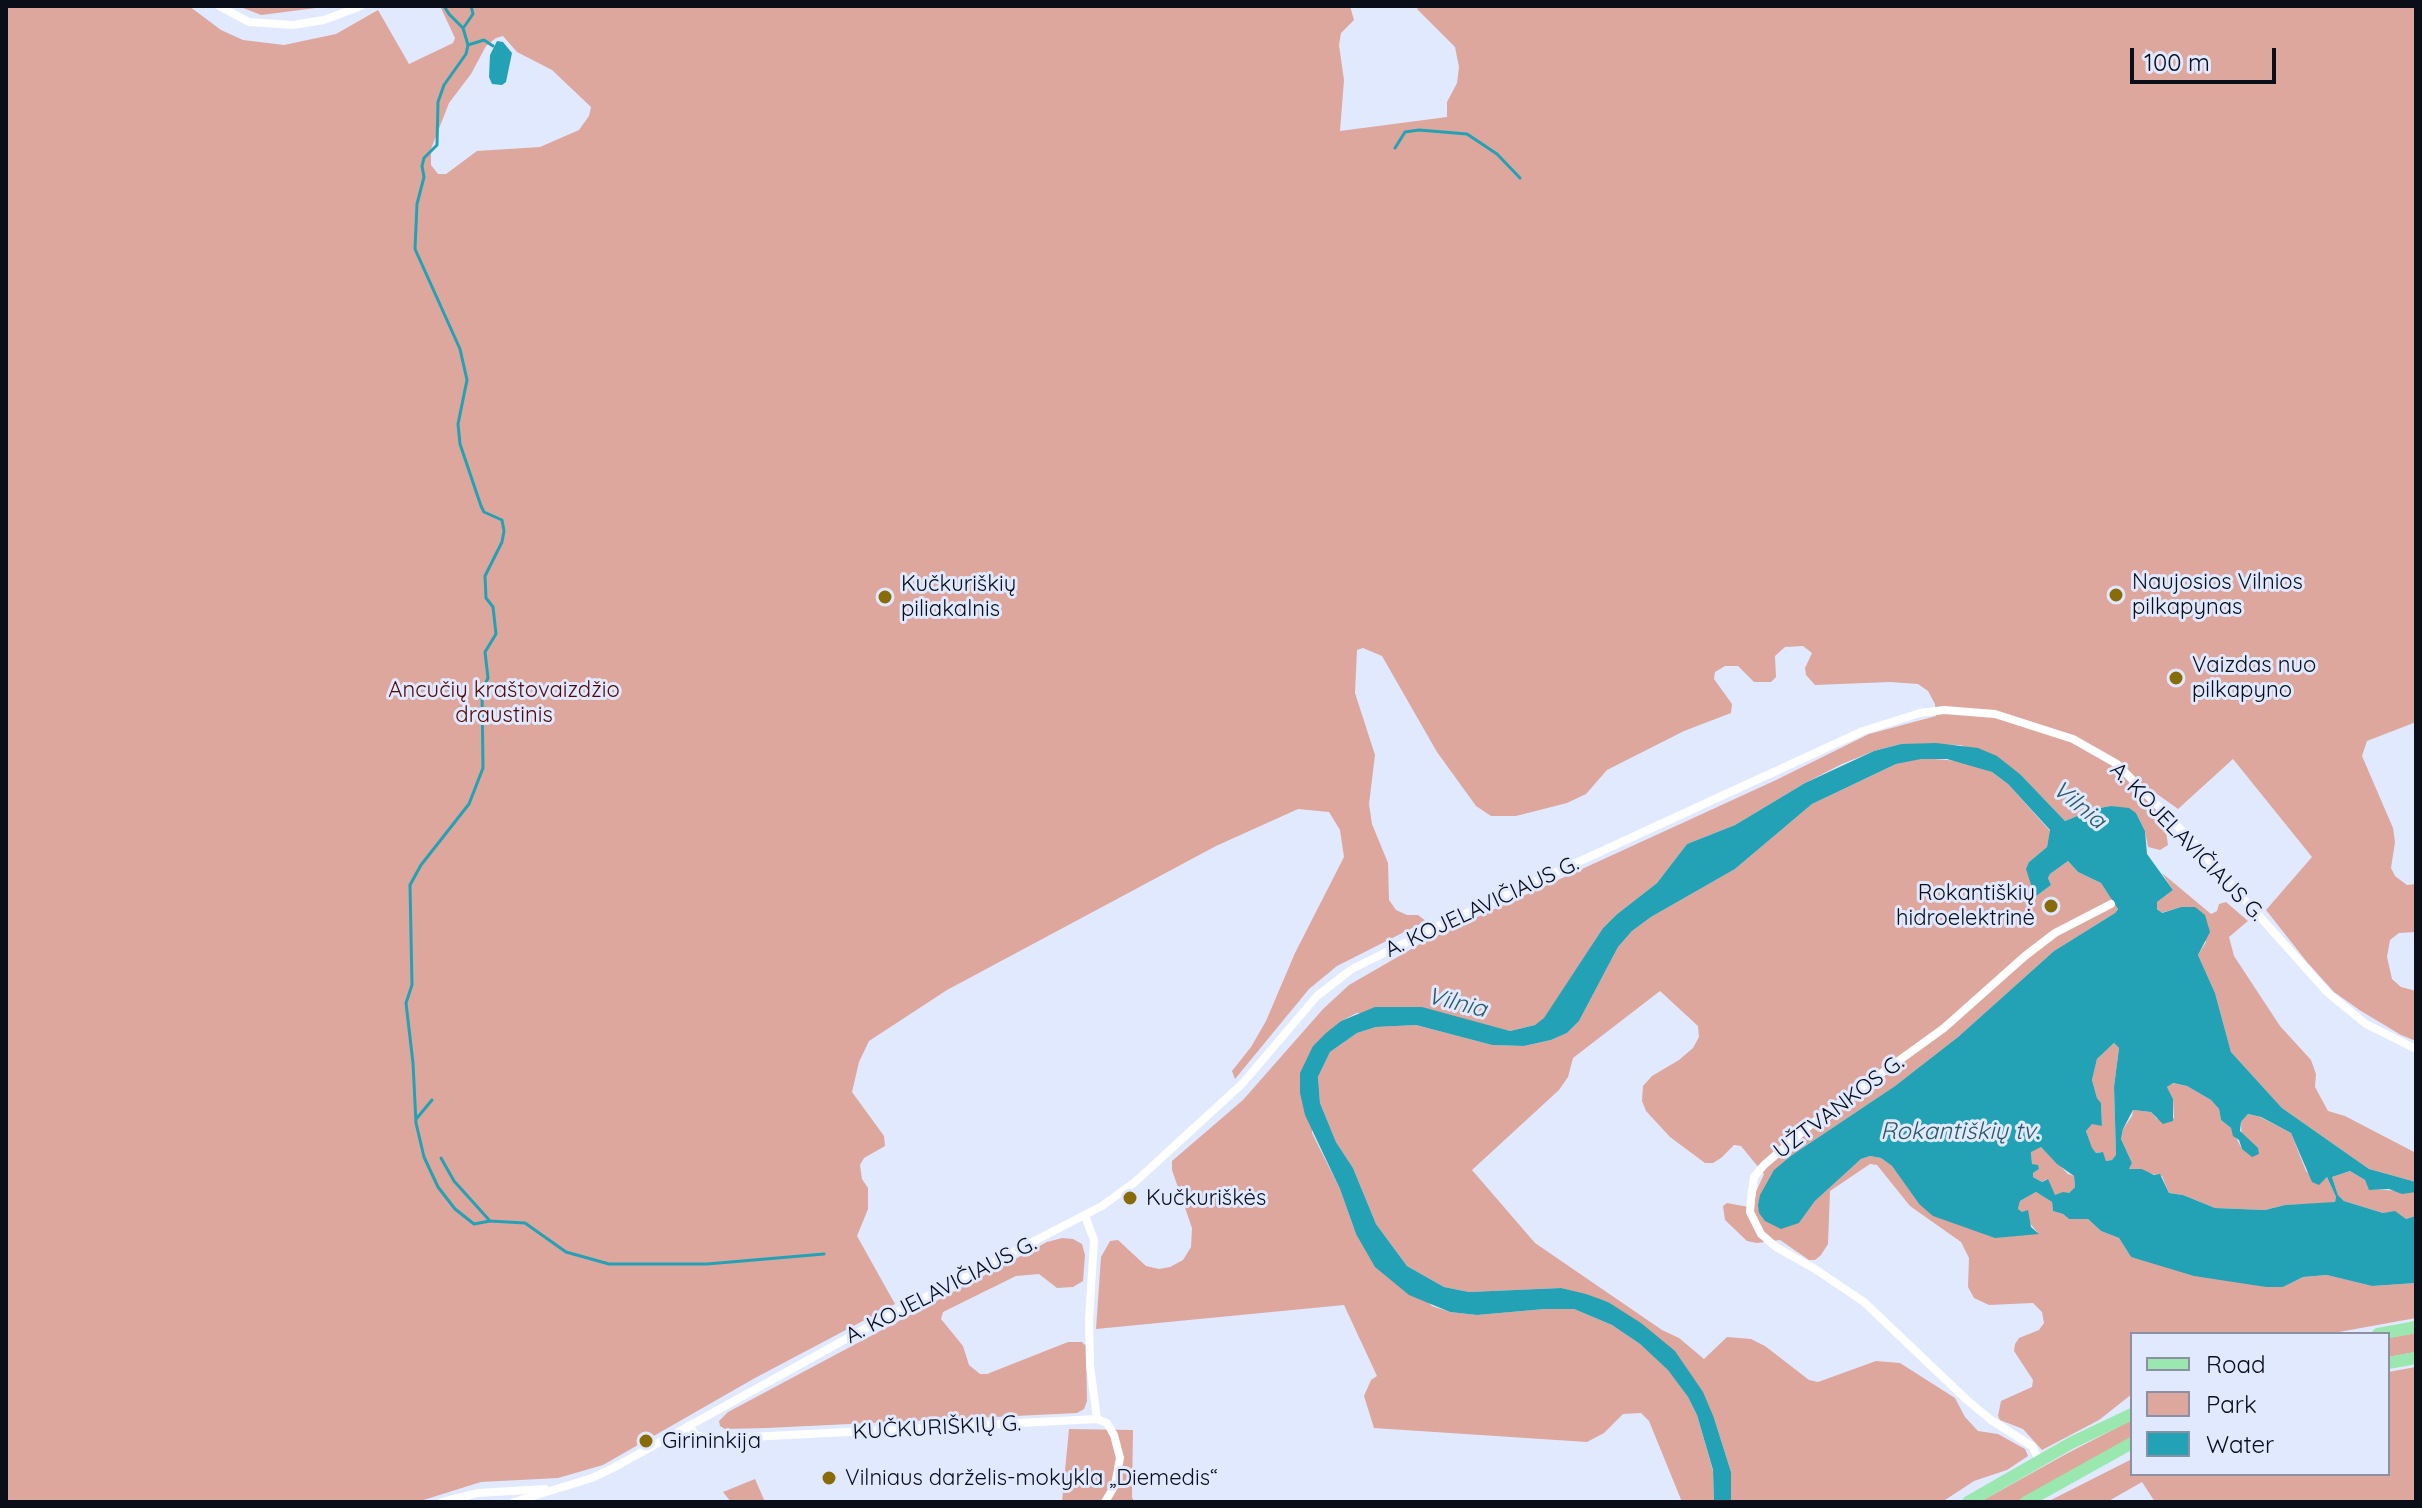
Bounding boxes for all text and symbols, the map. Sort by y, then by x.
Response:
scale bar [2134,32,2280,82]
text: 100 m [2144,47,2210,77]
place label: Naujosios Vilnios pilkapynas [2132,569,2303,620]
place label: Kučkuriškių piliakalnis [901,571,1016,622]
marker: Naujosios Vilnios pilkapynas [2107,586,2125,604]
marker: Kučkuriškių piliakalnis [876,588,894,606]
place label: Vaizdas nuo pilkapyno [2192,652,2316,704]
marker: Vaizdas nuo pilkapyno [2167,669,2185,687]
park label: Ancučių kraštovaizdžio draustinis [388,677,620,728]
street label: A. KOJELAVIČIAUS G. [2104,757,2270,927]
water label: Vilnia [2047,775,2111,835]
street label: A. KOJELAVIČIAUS G. [1381,850,1583,964]
place label: Rokantiškių hidroelektrinė [1896,880,2035,932]
marker: Rokantiškių hidroelektrinė [2042,897,2060,915]
water label: Vilnia [1424,982,1490,1024]
street label: UŽTVANKOS G. [1769,1049,1909,1165]
water label: Rokantiškių tv. [1880,1118,2040,1146]
place label: Kučkuriškės [1146,1185,1266,1211]
marker: Kučkuriškės [1121,1189,1139,1207]
street label: A. KOJELAVIČIAUS G. [841,1230,1041,1350]
legend [2130,1332,2390,1476]
text: Road [2206,1349,2266,1379]
text: Park [2206,1389,2257,1419]
street label: KUČKURIŠKIŲ G. [852,1410,1022,1446]
place label: Girininkija [662,1428,761,1454]
text: Water [2206,1429,2274,1459]
marker: Girininkija [637,1432,655,1450]
place label: Vilniaus darželis-mokykla „Diemedis“ [845,1465,1218,1491]
marker: Vilniaus darželis-mokykla „Diemedis“ [820,1469,838,1487]

